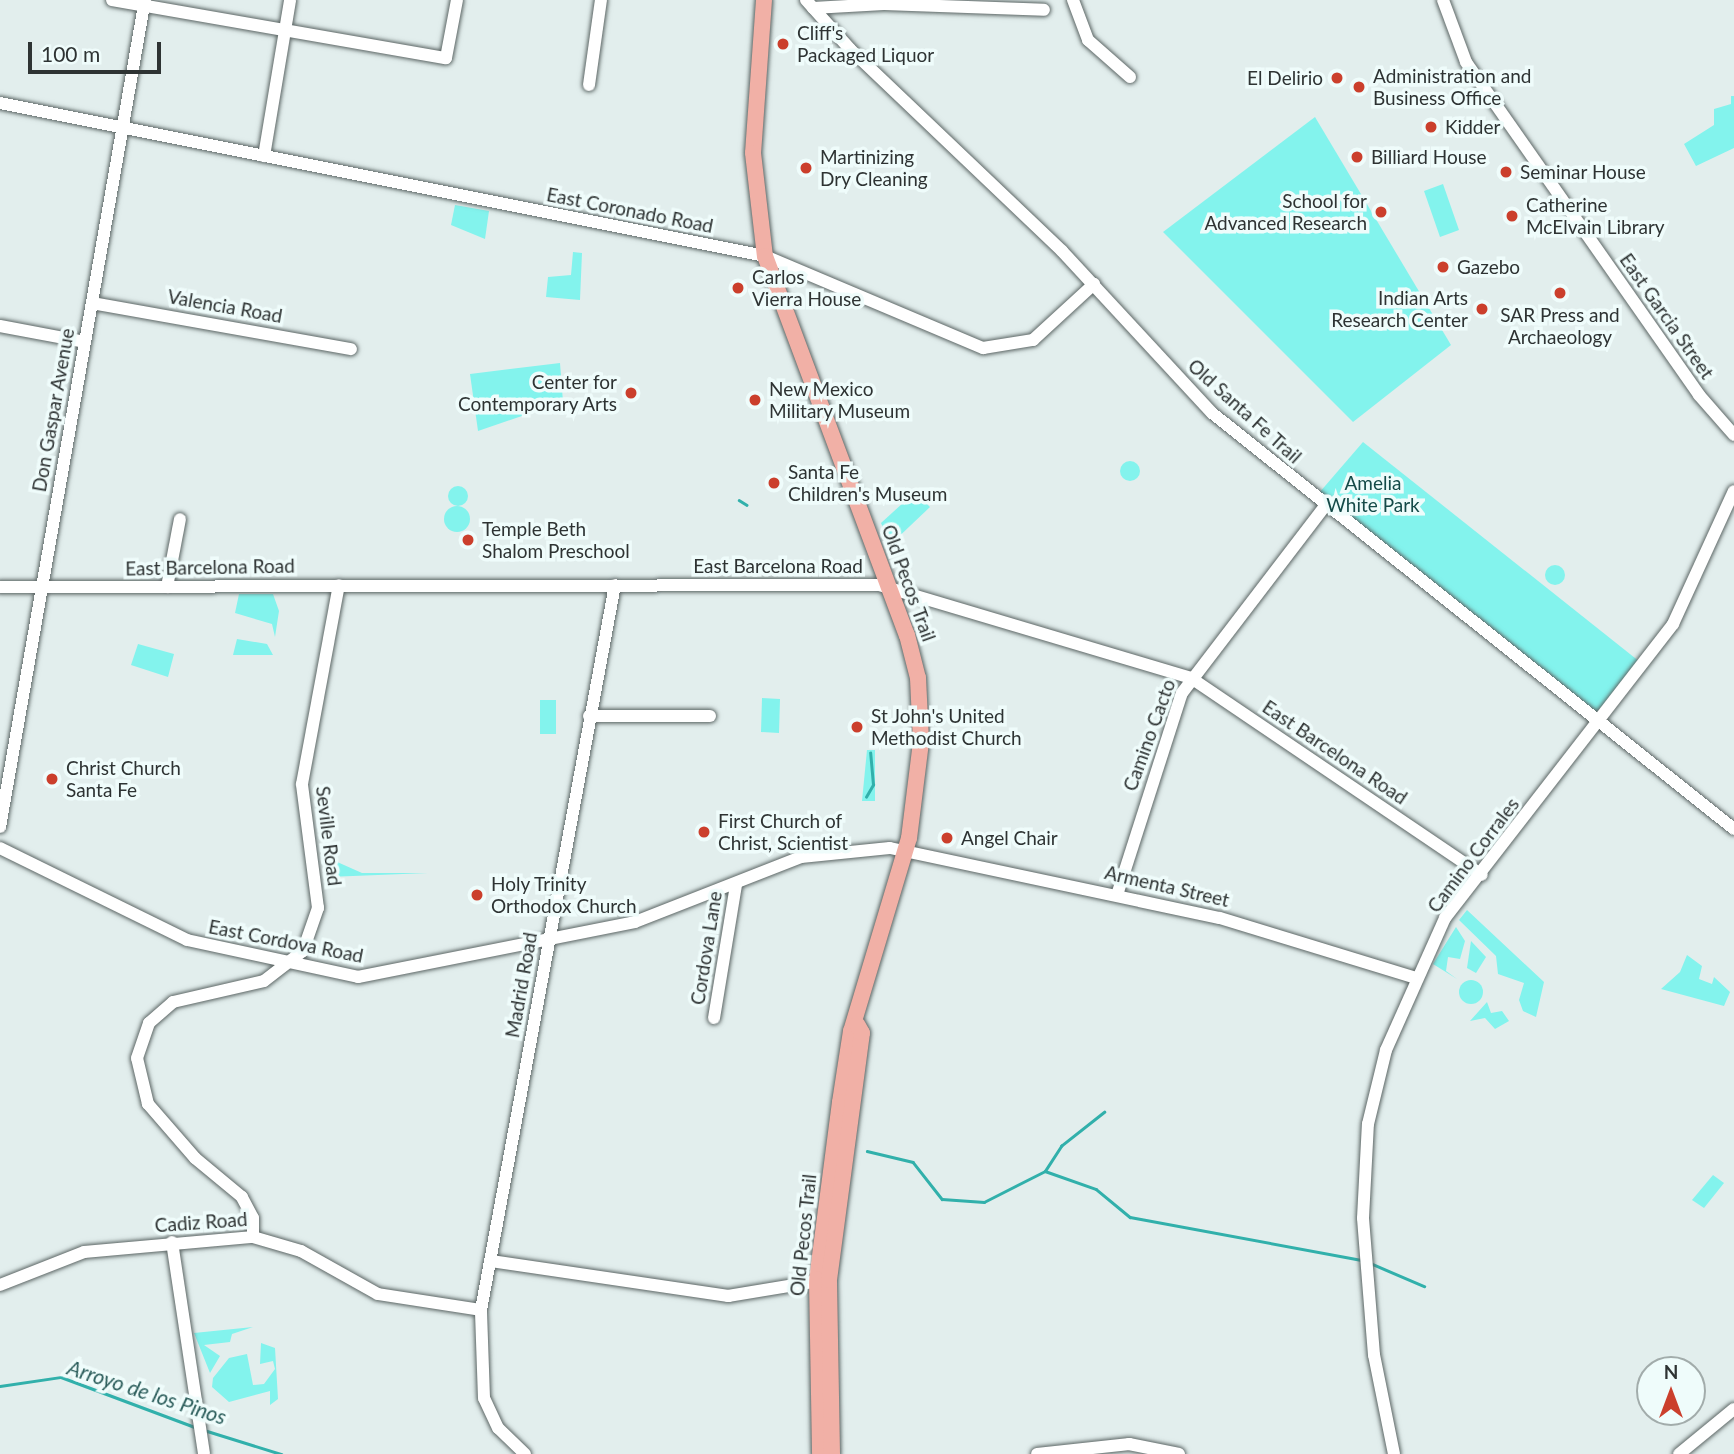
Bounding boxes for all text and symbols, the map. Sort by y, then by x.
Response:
place label: Cliff's Packaged Liquor [797,22,934,66]
scale bar [32,28,164,72]
marker: Cliff's Packaged Liquor [775,36,791,52]
text: 100 m [41,41,100,66]
place label: Administration and Business Office [1373,65,1531,109]
place label: El Delirio [1247,67,1323,89]
marker: El Delirio [1329,70,1345,86]
marker: Administration and Business Office [1351,79,1367,95]
place label: Kidder [1445,116,1500,138]
marker: Kidder [1423,119,1439,135]
place label: Martinizing Dry Cleaning [820,146,928,190]
place label: Billiard House [1371,146,1487,168]
marker: Billiard House [1349,149,1365,165]
marker: Martinizing Dry Cleaning [798,160,814,176]
place label: Seminar House [1520,161,1646,183]
marker: Seminar House [1498,164,1514,180]
street label: East Coronado Road [545,183,715,237]
place label: School for Advanced Research [1204,190,1367,234]
place label: Catherine McElvain Library [1526,194,1665,238]
marker: School for Advanced Research [1373,204,1389,220]
marker: Catherine McElvain Library [1504,208,1520,224]
street label: East Garcia Street [1615,249,1719,383]
place label: Gazebo [1457,256,1520,278]
marker: Gazebo [1435,259,1451,275]
place label: Carlos Vierra House [752,266,861,310]
marker: Carlos Vierra House [730,280,746,296]
street label: Valencia Road [166,285,284,327]
marker: SAR Press and Archaeology [1552,285,1568,301]
place label: Indian Arts Research Center [1331,287,1468,331]
marker: Indian Arts Research Center [1474,301,1490,317]
place label: SAR Press and Archaeology [1500,304,1620,348]
street label: Don Gaspar Avenue [27,326,79,494]
street label: Old Santa Fe Trail [1183,354,1307,468]
place label: Center for Contemporary Arts [457,371,617,415]
place label: New Mexico Military Museum [769,378,910,422]
marker: Center for Contemporary Arts [623,385,639,401]
marker: New Mexico Military Museum [747,392,763,408]
place label: Santa Fe Children's Museum [788,461,947,505]
park label: Amelia White Park [1326,472,1420,516]
marker: Santa Fe Children's Museum [766,475,782,491]
place label: Temple Beth Shalom Preschool [482,518,630,562]
street label: Old Pecos Trail [877,521,941,645]
marker: Temple Beth Shalom Preschool [460,532,476,548]
street label: East Barcelona Road [125,554,295,580]
street label: East Barcelona Road [693,555,863,577]
street label: Camino Cacto [1118,676,1180,794]
street label: East Barcelona Road [1258,695,1412,809]
place label: St John's United Methodist Church [871,705,1022,749]
marker: St John's United Methodist Church [849,719,865,735]
place label: Christ Church Santa Fe [66,757,181,801]
marker: Christ Church Santa Fe [44,771,60,787]
street label: Seville Road [312,785,346,887]
street label: Camino Corrales [1422,793,1524,917]
place label: First Church of Christ, Scientist [718,810,848,854]
marker: First Church of Christ, Scientist [696,824,712,840]
place label: Angel Chair [961,827,1058,849]
marker: Angel Chair [939,830,955,846]
street label: Armenta Street [1103,861,1231,911]
place label: Holy Trinity Orthodox Church [491,873,637,917]
marker: Holy Trinity Orthodox Church [469,887,485,903]
street label: Cordova Lane [686,890,726,1006]
street label: East Cordova Road [207,915,365,967]
street label: Madrid Road [501,931,541,1039]
street label: Old Pecos Trail [785,1173,821,1297]
street label: Cadiz Road [154,1207,248,1237]
water label: Arroyo de los Pinos [64,1354,230,1430]
north arrow [1636,1356,1706,1426]
text: N [1664,1360,1678,1383]

